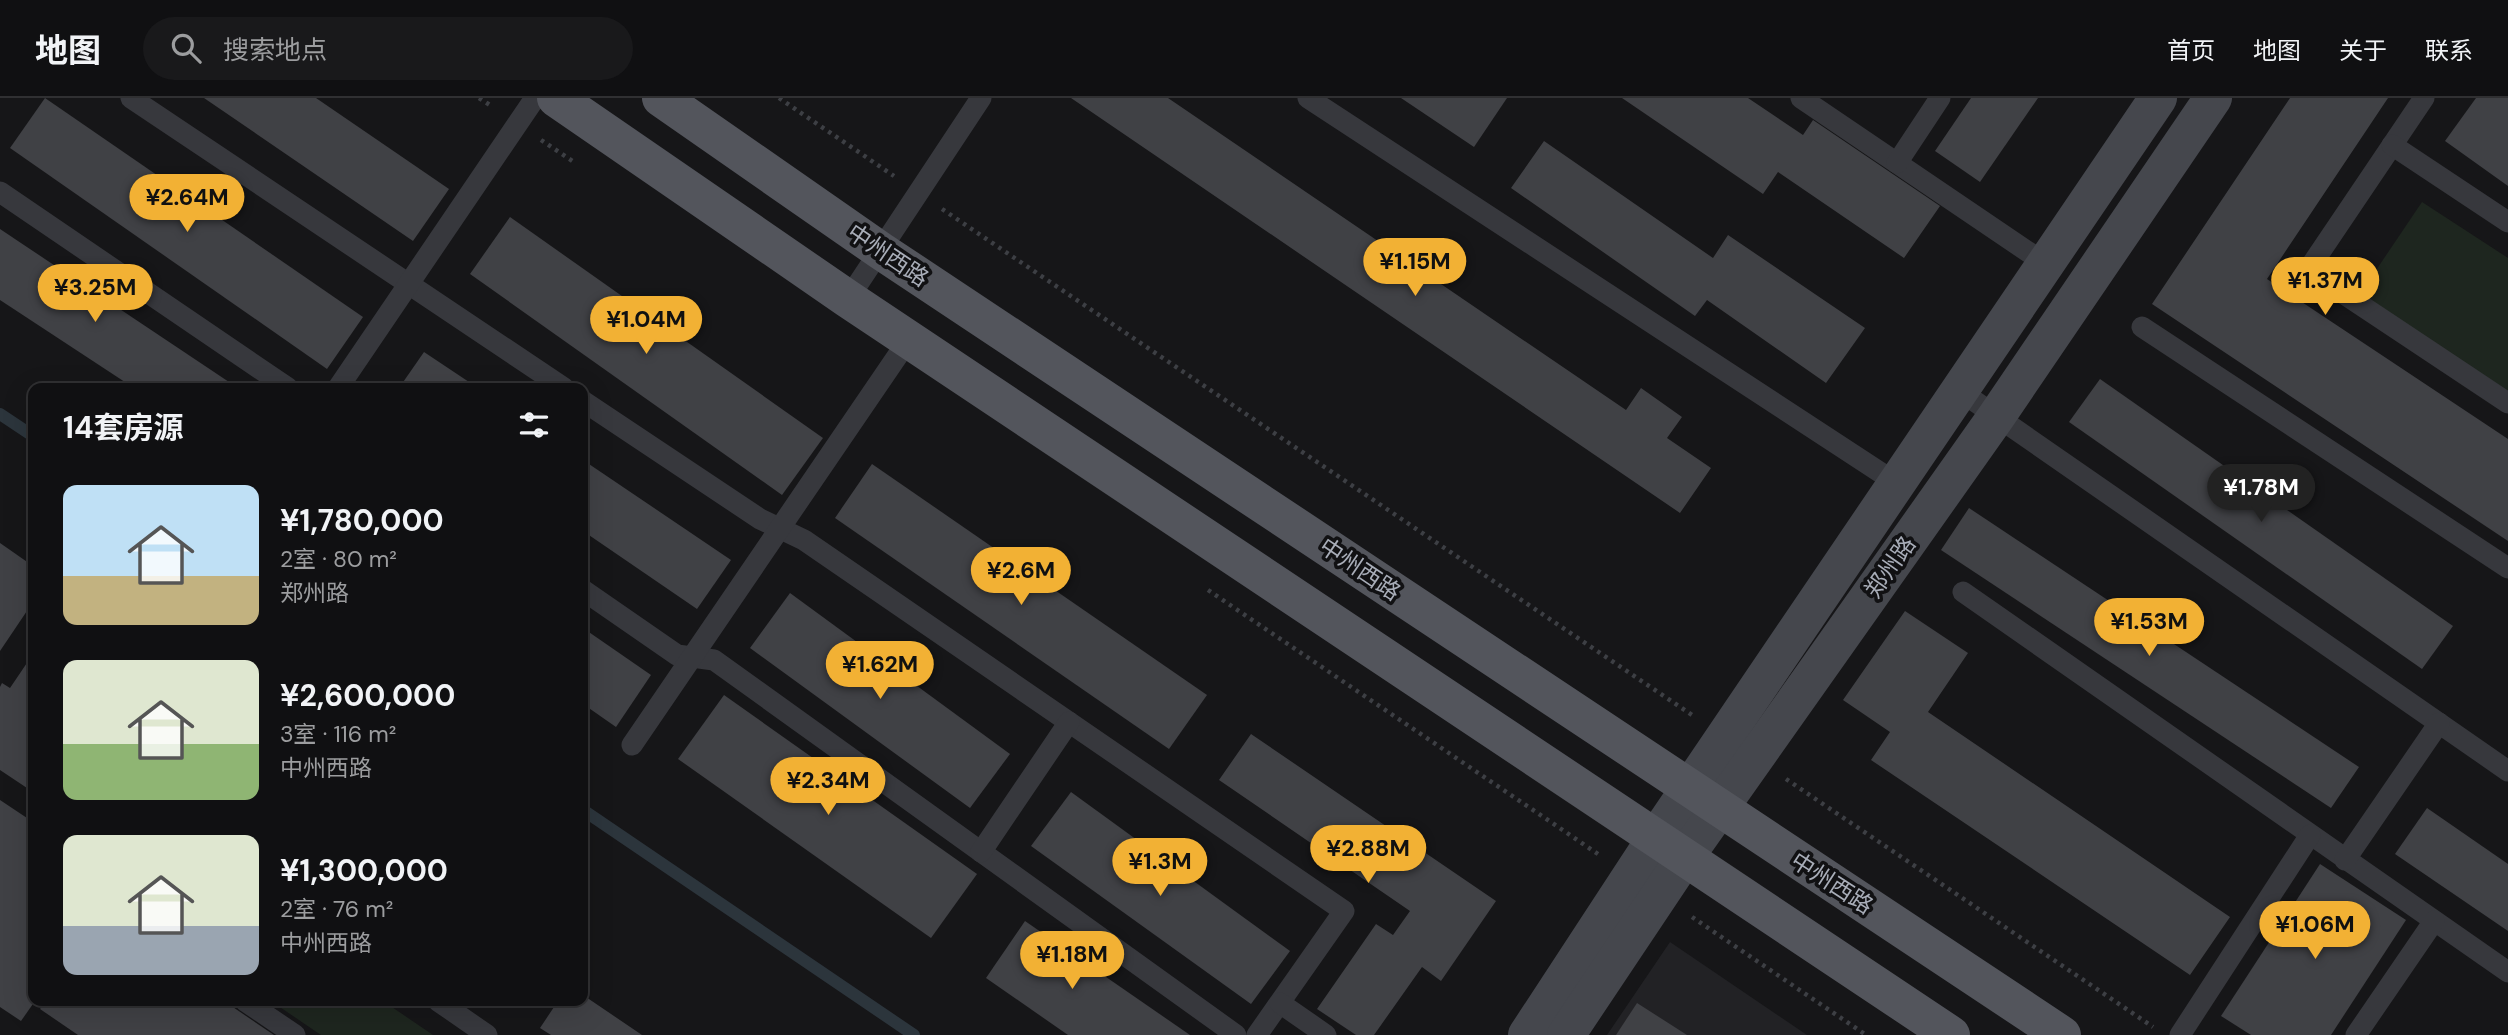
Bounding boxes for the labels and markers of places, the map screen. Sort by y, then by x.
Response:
pin: ¥2.64M [130,174,244,234]
pin: ¥1.15M [1358,238,1472,298]
pin: ¥1.37M [2268,258,2382,317]
pin: ¥3.25M [38,264,152,324]
pin: ¥1.04M [589,296,703,356]
pin: ¥1.78M [2204,464,2318,524]
pin: ¥2.6M [972,547,1070,607]
pin: ¥1.53M [2092,598,2206,658]
pin: ¥1.62M [823,642,937,701]
pin: ¥2.34M [771,758,885,817]
pin: ¥2.88M [1311,826,1425,885]
pin: ¥1.3M [1111,838,1209,898]
pin: ¥1.06M [2258,902,2372,961]
pin: ¥1.18M [1015,932,1129,991]

